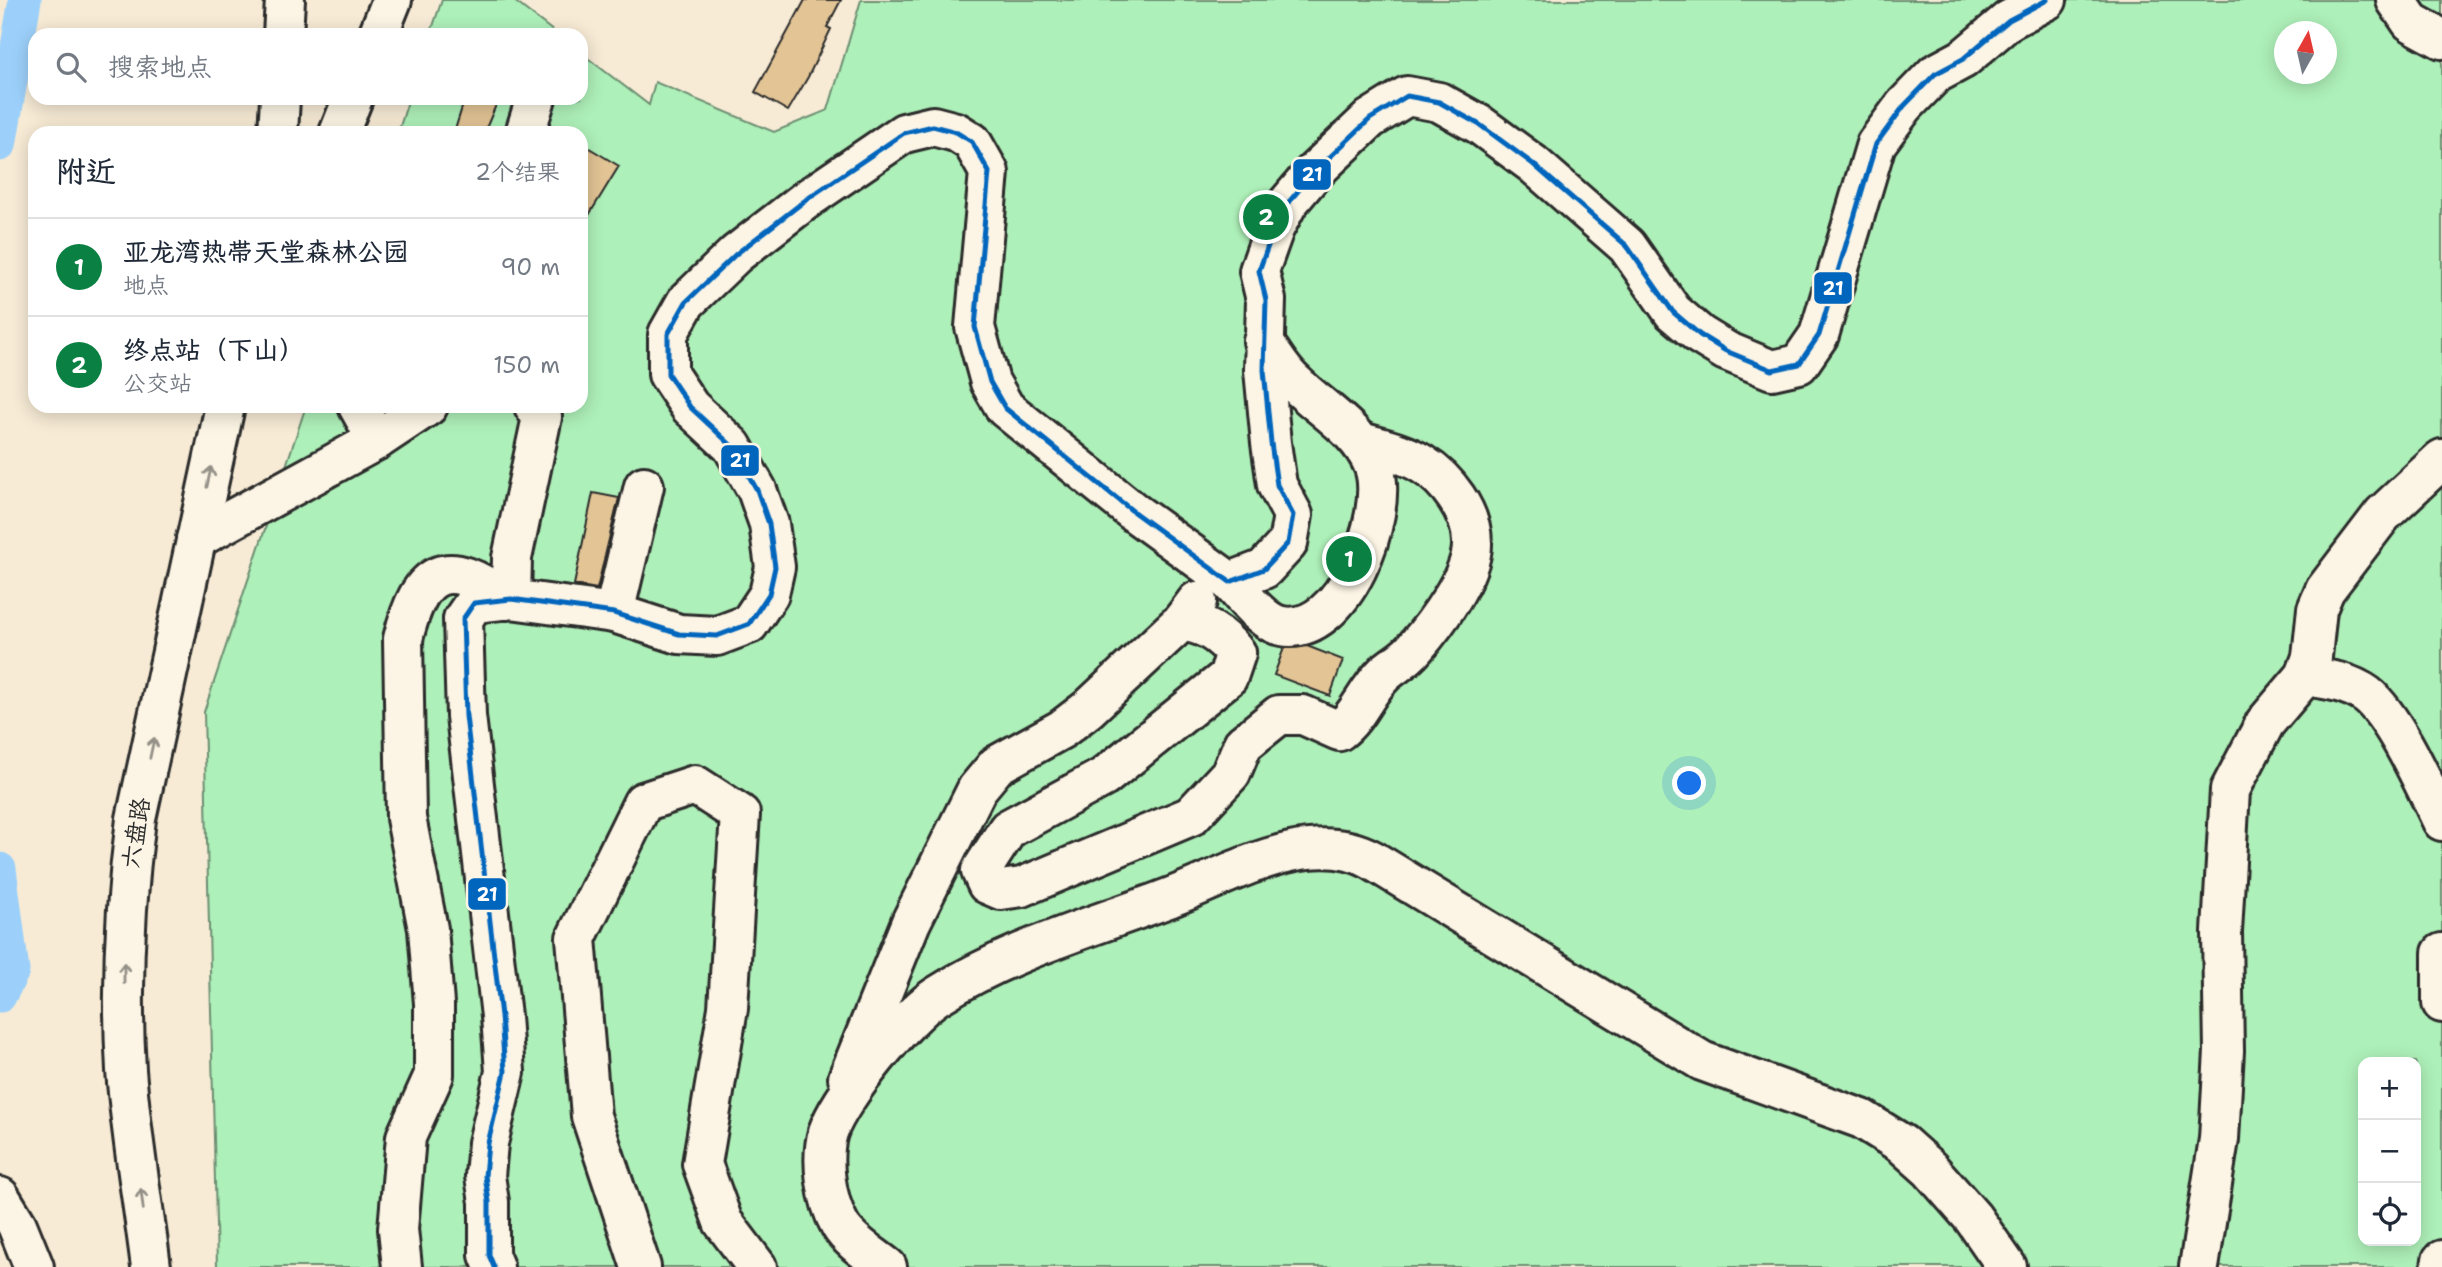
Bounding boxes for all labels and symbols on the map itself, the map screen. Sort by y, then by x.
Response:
north arrow [2274,21,2337,84]
line badge: 21 [1292,158,1332,191]
text: 21 [1301,162,1323,187]
pin: 2 [1243,191,1289,243]
line badge: 21 [1813,271,1853,305]
text: 21 [1822,276,1844,301]
line badge: 21 [720,444,760,477]
text: 21 [729,448,751,473]
one-way arrow [203,466,217,489]
pin: 1 [1326,533,1372,585]
one-way arrow [145,737,159,760]
your location [1672,766,1706,800]
street label: 六盘路 [115,795,157,871]
line badge: 21 [467,877,507,911]
text: 21 [476,882,498,907]
one-way arrow [117,962,131,985]
one-way arrow [136,1188,149,1211]

